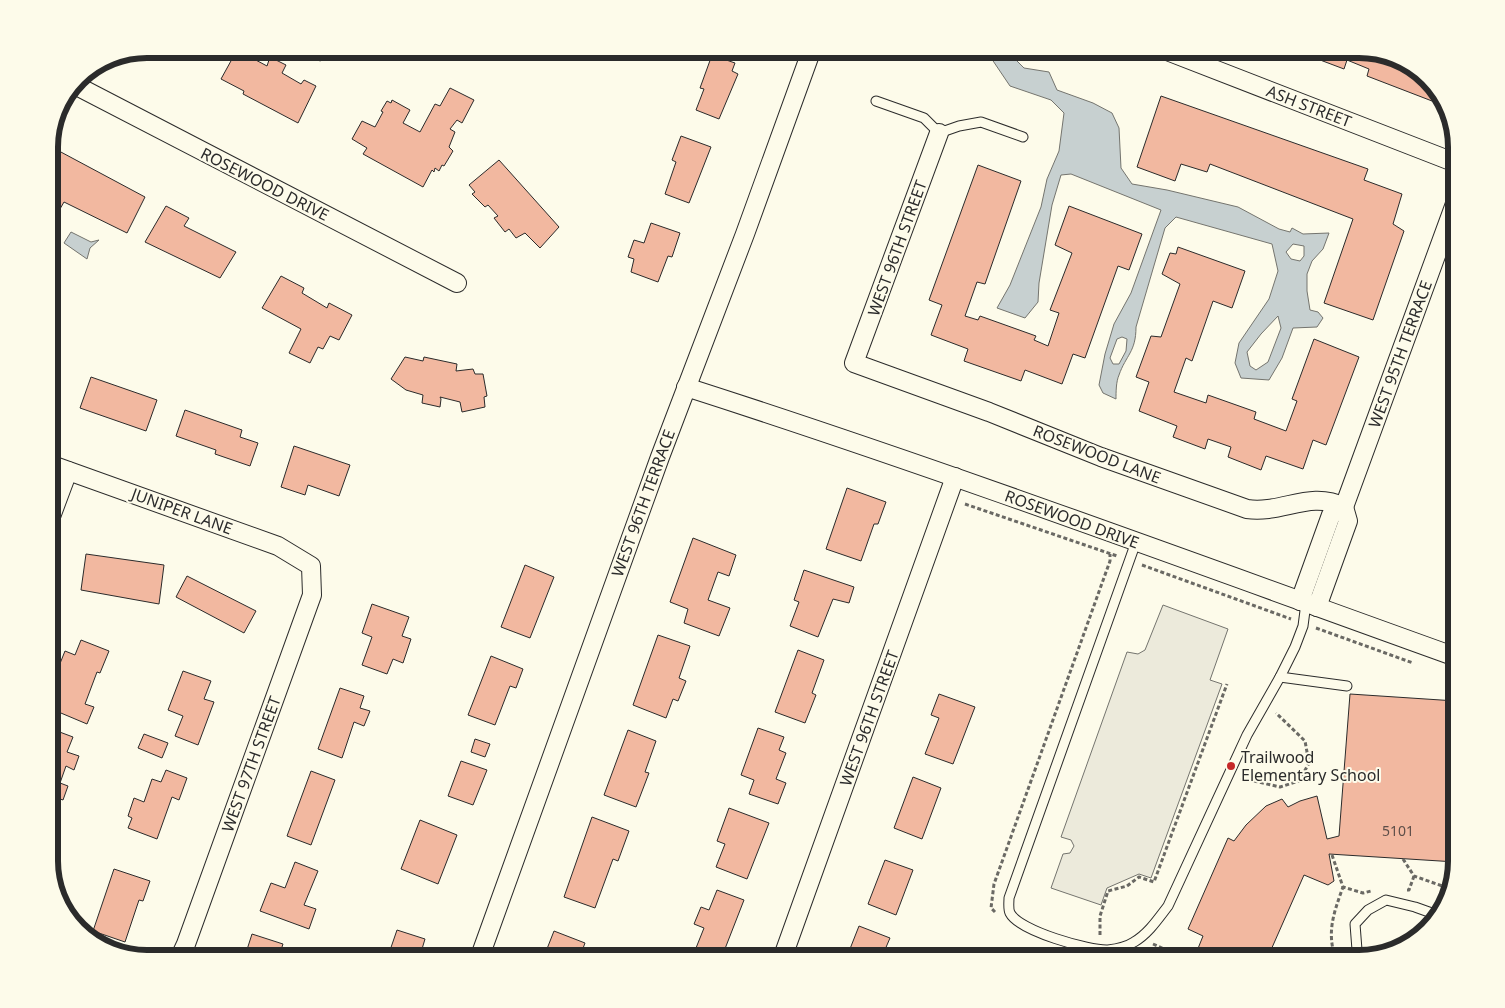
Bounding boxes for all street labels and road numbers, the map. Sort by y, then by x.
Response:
street label: ASH STREET [1263,80,1355,132]
street label: ROSEWOOD DRIVE [197,142,333,226]
street label: WEST 96TH STREET [862,177,932,319]
street label: WEST 95TH TERRACE [1363,277,1437,431]
street label: ROSEWOOD LANE [1030,419,1164,489]
street label: WEST 96TH TERRACE [606,426,680,580]
street label: JUNIPER LANE [127,482,236,539]
street label: ROSEWOOD DRIVE [1002,485,1142,553]
street label: WEST 96TH STREET [834,647,904,789]
street label: WEST 97TH STREET [216,693,286,835]

